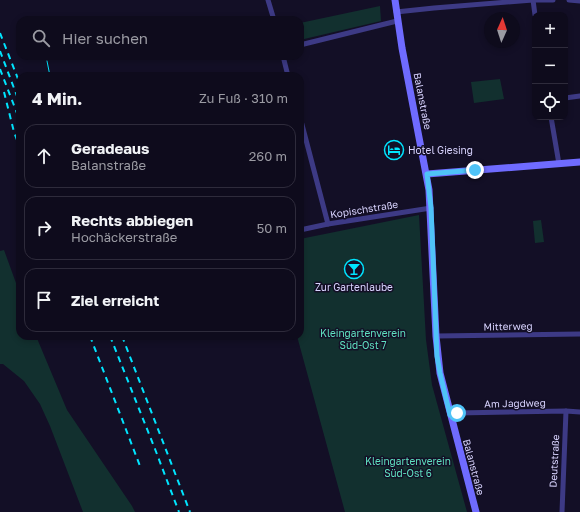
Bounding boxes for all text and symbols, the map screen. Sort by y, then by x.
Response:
north arrow [484,12,520,48]
map controls [532,12,568,120]
button: + [532,12,568,48]
search box [16,16,304,60]
icon: search [30,27,52,49]
text: Hier suchen [62,29,148,47]
button: − [532,48,568,84]
street label: Balanstraße [412,72,434,131]
button: locate [532,84,568,120]
text: 4 Min. [32,88,82,109]
text: Zu Fuß · 310 m [199,90,288,106]
text: Geradeaus [71,139,149,157]
hotel icon: Hotel Giesing [383,139,405,161]
place label: Hotel Giesing [408,144,473,156]
icon: ahead [33,145,55,167]
text: 260 m [249,148,287,164]
text: Balanstraße [71,157,146,173]
route end [466,161,484,179]
street label: Kopischstraße [329,198,399,220]
text: Rechts abbiegen [71,211,193,229]
icon: right [33,217,55,239]
text: 50 m [257,220,287,236]
text: Hochäckerstraße [71,229,177,245]
bar icon: Zur Gartenlaube [343,258,365,280]
place label: Zur Gartenlaube [315,281,393,293]
icon: arrive [33,289,55,311]
text: Ziel erreicht [71,291,159,309]
street label: Mitterweg [483,320,533,332]
park label: Kleingartenverein Süd-Ost 7 [320,327,406,351]
street label: Am Jagdweg [484,396,546,410]
route start [448,404,466,422]
street label: Deutstraße [547,434,561,488]
street label: Balanstraße [461,438,487,497]
park label: Kleingartenverein Süd-Ost 6 [365,455,451,479]

